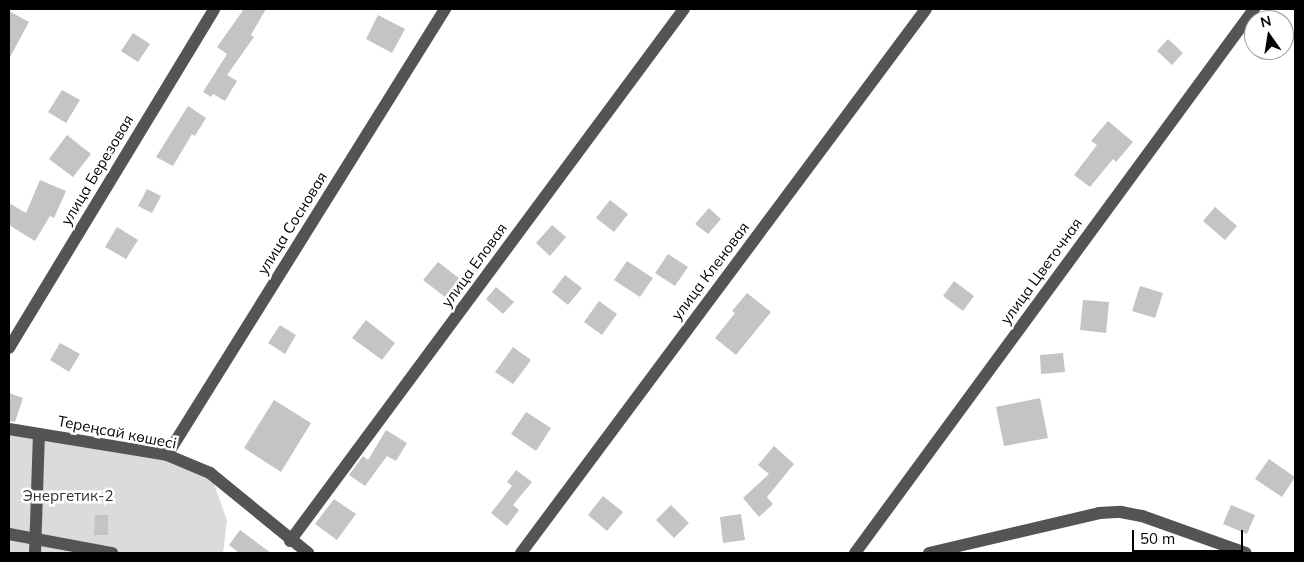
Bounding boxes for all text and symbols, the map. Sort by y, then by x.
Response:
north arrow [1244,10,1294,60]
text: N [1259,11,1273,31]
street label: улица Березовая [57,112,137,228]
street label: улица Сосновая [253,168,331,278]
street label: улица Цветочная [996,214,1086,328]
street label: улица Кленовая [667,218,753,324]
street label: улица Еловая [437,219,511,311]
street label: Тереңсай көшесі [56,412,178,452]
park label: Энергетик-2 [22,487,114,505]
scale bar [1134,520,1245,552]
text: 50 m [1140,529,1175,548]

